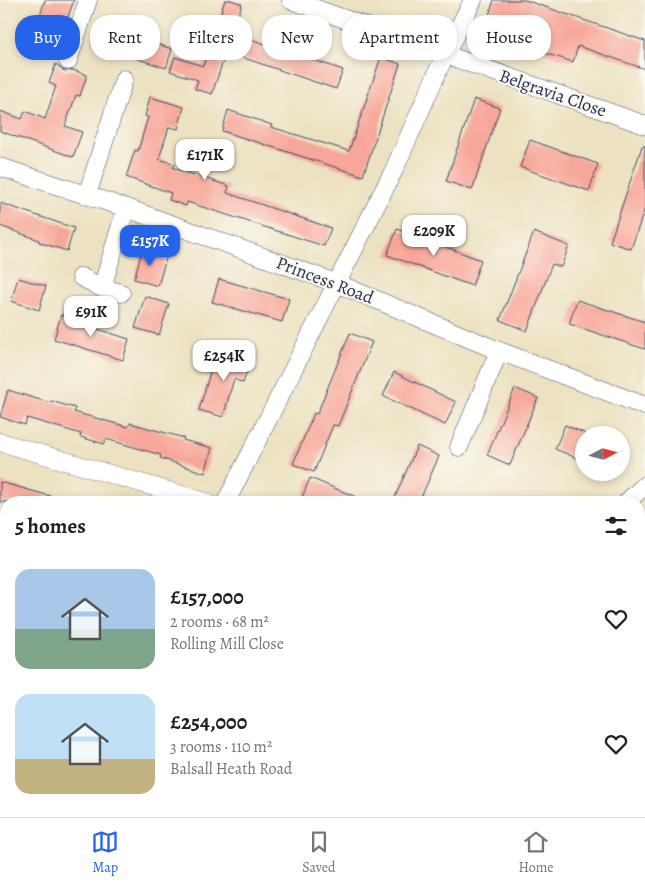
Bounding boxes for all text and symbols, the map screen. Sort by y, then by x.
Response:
chip: Buy [15,15,80,60]
chip: Rent [90,15,160,60]
chip: Filters [170,15,252,60]
chip: New [262,15,332,60]
chip: Apartment [342,15,457,60]
chip: House [467,15,551,60]
street label: Belgravia Close [496,63,610,123]
pin: £171K [170,138,240,181]
text: £171K [186,144,224,166]
pin: £209K [399,214,469,257]
text: £209K [413,220,455,242]
pin: £157K [115,224,185,267]
text: £157K [131,230,169,252]
street label: Princess Road [273,250,377,310]
pin: £91K [61,296,121,338]
text: £91K [75,301,107,323]
pin: £254K [189,340,259,382]
text: £254K [204,345,244,367]
north arrow [575,426,630,481]
map controls [575,426,630,481]
text: 5 homes [15,512,86,540]
icon: filters [602,512,630,540]
text: £157,000 [170,583,244,611]
icon: home [55,589,115,649]
icon: heart [602,605,630,633]
text: 2 rooms · 68 m² [170,611,269,633]
text: Rolling Mill Close [170,633,284,655]
text: £254,000 [170,708,247,736]
icon: home [55,714,115,774]
icon: heart [602,730,630,758]
text: 3 rooms · 110 m² [170,736,272,758]
text: Balsall Heath Road [170,758,292,780]
tab: Map [91,828,119,877]
tab: Saved [302,828,336,877]
tab: Home [518,828,554,877]

